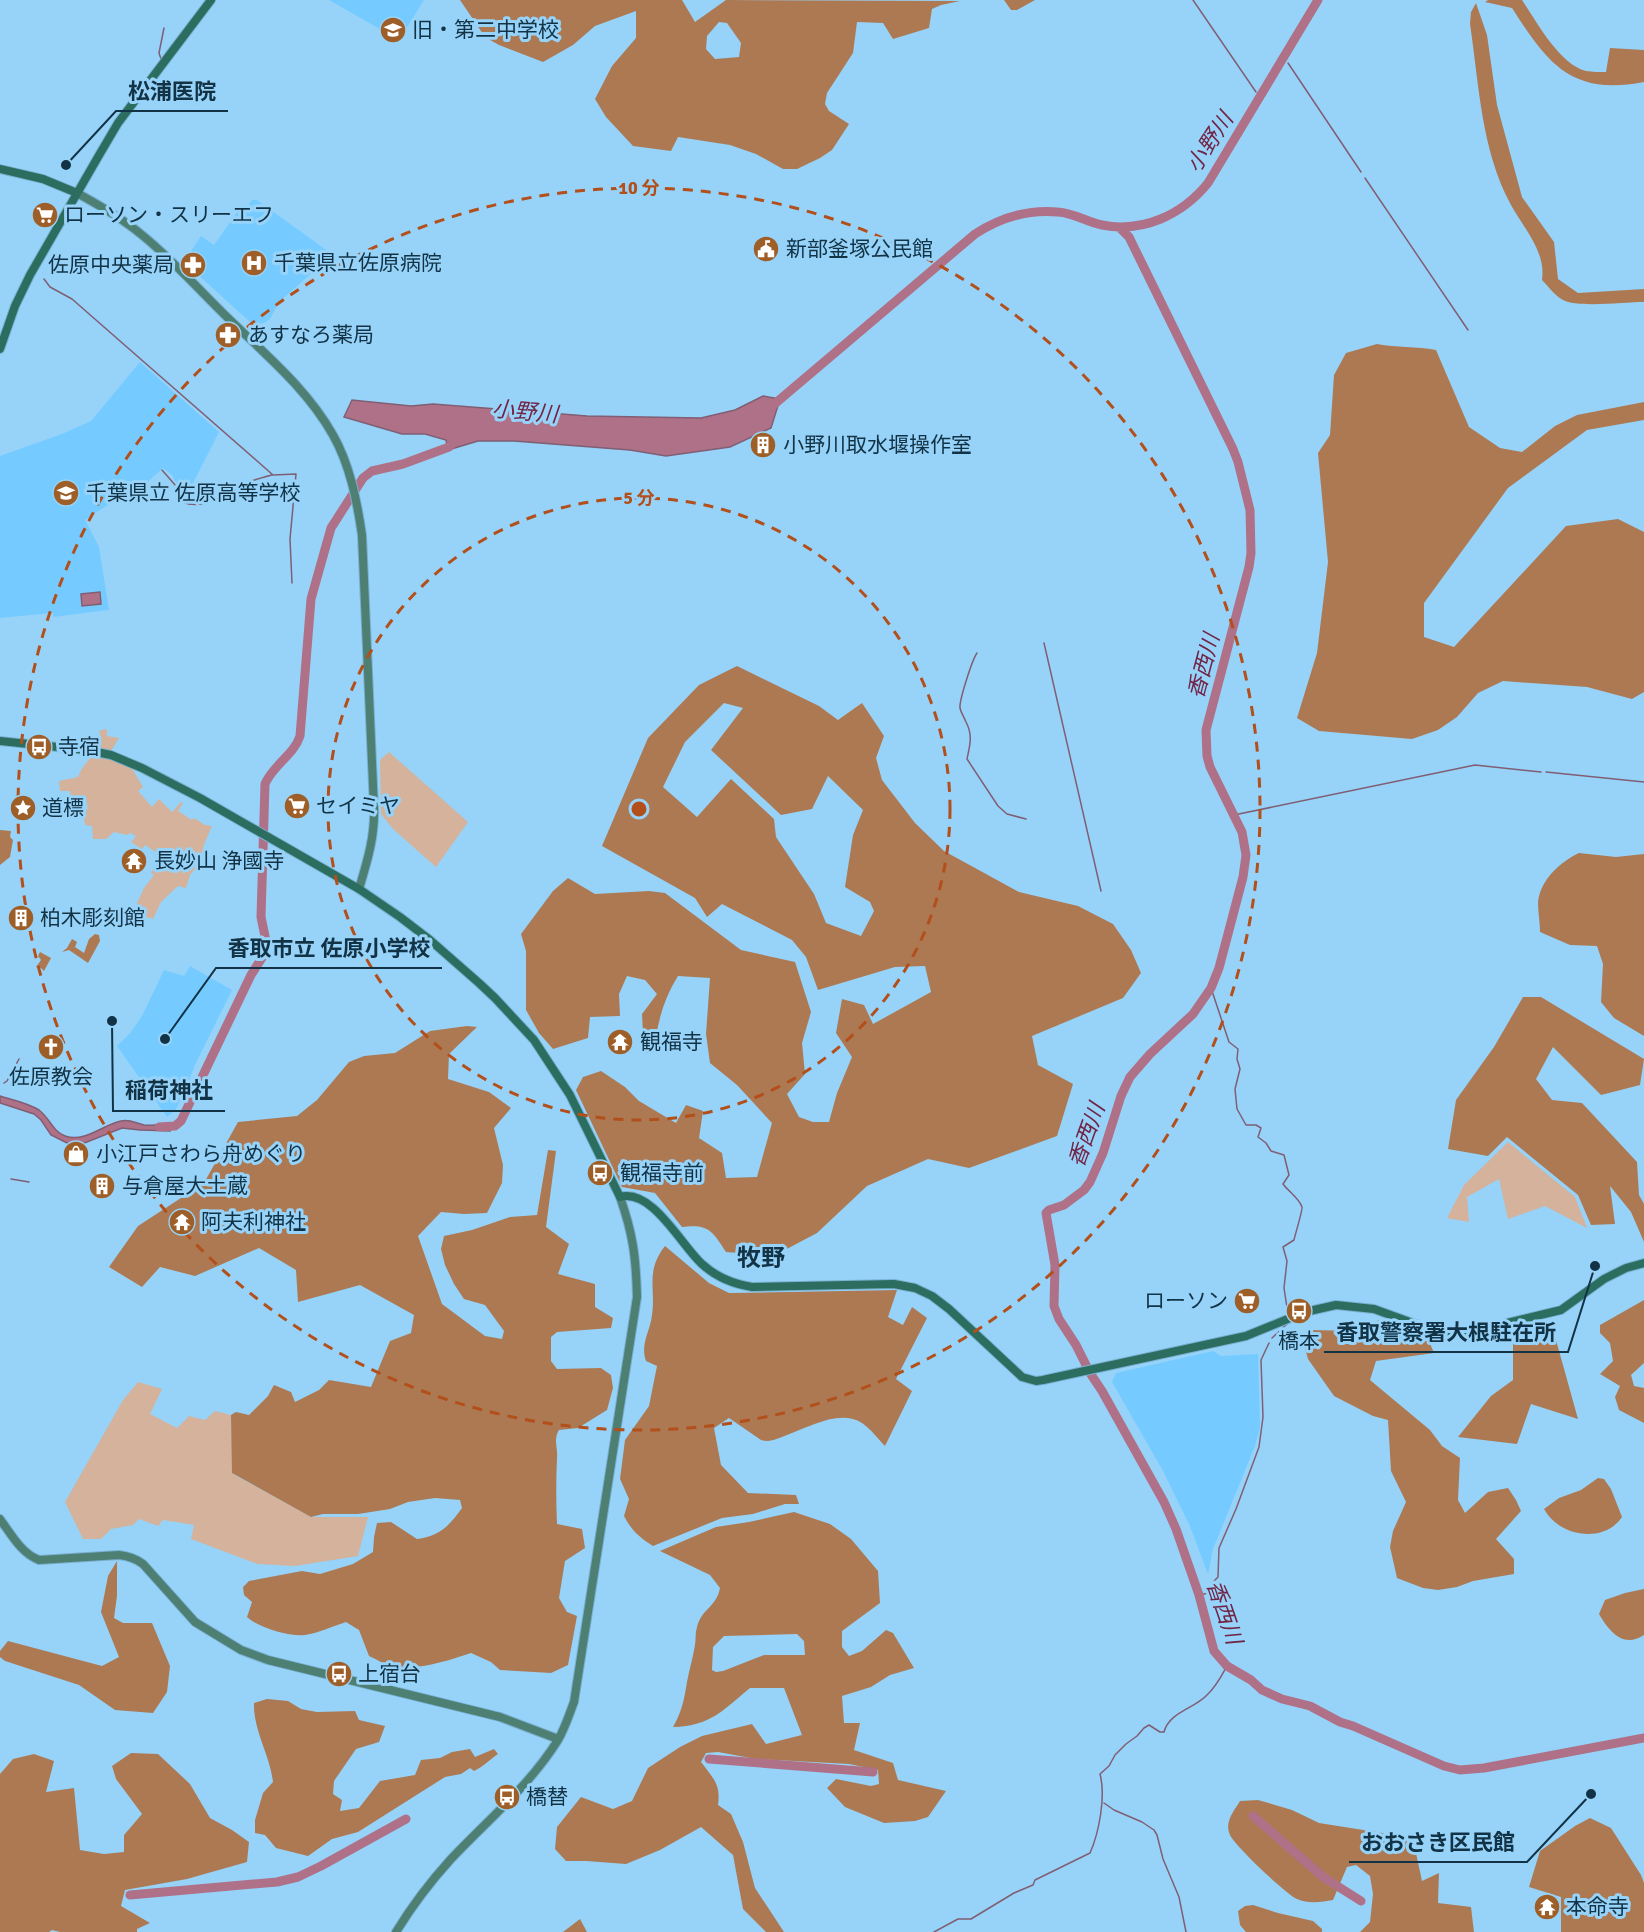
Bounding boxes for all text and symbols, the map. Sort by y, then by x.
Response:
school or university icon: 旧・第二中学校 [378,15,408,45]
place label: 旧・第二中学校 [412,17,559,43]
callout: 松浦医院 [116,71,228,111]
text: 松浦医院 [128,78,216,105]
water label: 小野川 [1180,106,1240,177]
text: 10 分 [618,177,660,199]
supermarket icon: ローソン・スリーエフ [30,200,60,230]
place label: ローソン・スリーエフ [64,202,274,228]
public building icon: 新部釜塚公民館 [751,234,781,264]
place label: 新部釜塚公民館 [786,236,933,262]
hospital icon: 千葉県立佐原病院 [239,248,269,278]
pharmacy icon: 佐原中央薬局 [178,250,208,280]
place label: 千葉県立佐原病院 [274,250,442,276]
place label: 佐原中央薬局 [48,252,174,278]
pharmacy icon: あすなろ薬局 [213,320,243,350]
place label: あすなろ薬局 [248,322,374,348]
water label: 小野川 [491,395,561,428]
building icon: 小野川取水堰操作室 [748,430,778,460]
place label: 小野川取水堰操作室 [783,432,972,458]
school or university icon: 千葉県立 佐原高等学校 [51,478,81,508]
place label: 千葉県立 佐原高等学校 [86,480,301,506]
text: 5 分 [623,487,655,509]
water label: 香西川 [1182,629,1226,702]
bus stop icon: 寺宿 [24,732,54,762]
place label: 寺宿 [58,734,100,760]
supermarket icon: セイミヤ [282,791,312,821]
place icon: 道標 [8,793,38,823]
place label: セイミヤ [316,793,400,819]
place label: 道標 [42,795,84,821]
centre of rings [629,799,649,819]
temple icon: 長妙山 浄國寺 [119,846,149,876]
place label: 長妙山 浄國寺 [154,848,285,874]
building icon: 柏木彫刻館 [6,903,36,933]
place label: 柏木彫刻館 [40,905,145,931]
callout: 香取市立 佐原小学校 [216,928,442,968]
text: 香取市立 佐原小学校 [228,935,430,962]
temple icon: 観福寺 [605,1027,635,1057]
place label: 観福寺 [640,1029,703,1055]
church icon: 佐原教会 [36,1032,66,1062]
place label: 佐原教会 [9,1064,93,1090]
callout: 稲荷神社 [113,1071,225,1111]
text: 稲荷神社 [125,1077,213,1104]
water label: 香西川 [1062,1098,1111,1171]
shop icon: 小江戸さわら舟めぐり [61,1139,91,1169]
place label: 小江戸さわら舟めぐり [96,1141,306,1167]
bus stop icon: 観福寺前 [585,1158,615,1188]
place label: 観福寺前 [620,1160,704,1186]
building icon: 与倉屋大土蔵 [87,1171,117,1201]
place label: 与倉屋大土蔵 [122,1173,248,1199]
temple icon: 阿夫利神社 [167,1207,197,1237]
place label: 阿夫利神社 [201,1209,306,1235]
district label: 牧野 [737,1243,785,1273]
supermarket icon: ローソン [1232,1286,1262,1316]
place label: ローソン [1144,1288,1228,1314]
bus stop icon: 橋本 [1284,1296,1314,1326]
callout: 香取警察署大根駐在所 [1324,1312,1568,1352]
text: 香取警察署大根駐在所 [1336,1319,1556,1346]
place label: 橋本 [1278,1328,1320,1354]
water label: 香西川 [1201,1577,1249,1650]
bus stop icon: 上宿台 [324,1659,354,1689]
place label: 上宿台 [358,1661,421,1687]
bus stop icon: 橋替 [492,1782,522,1812]
place label: 橋替 [526,1784,568,1810]
callout: おおさき区民館 [1349,1822,1527,1862]
text: おおさき区民館 [1361,1829,1515,1856]
temple icon: 本命寺 [1532,1892,1562,1922]
place label: 本命寺 [1566,1894,1629,1920]

